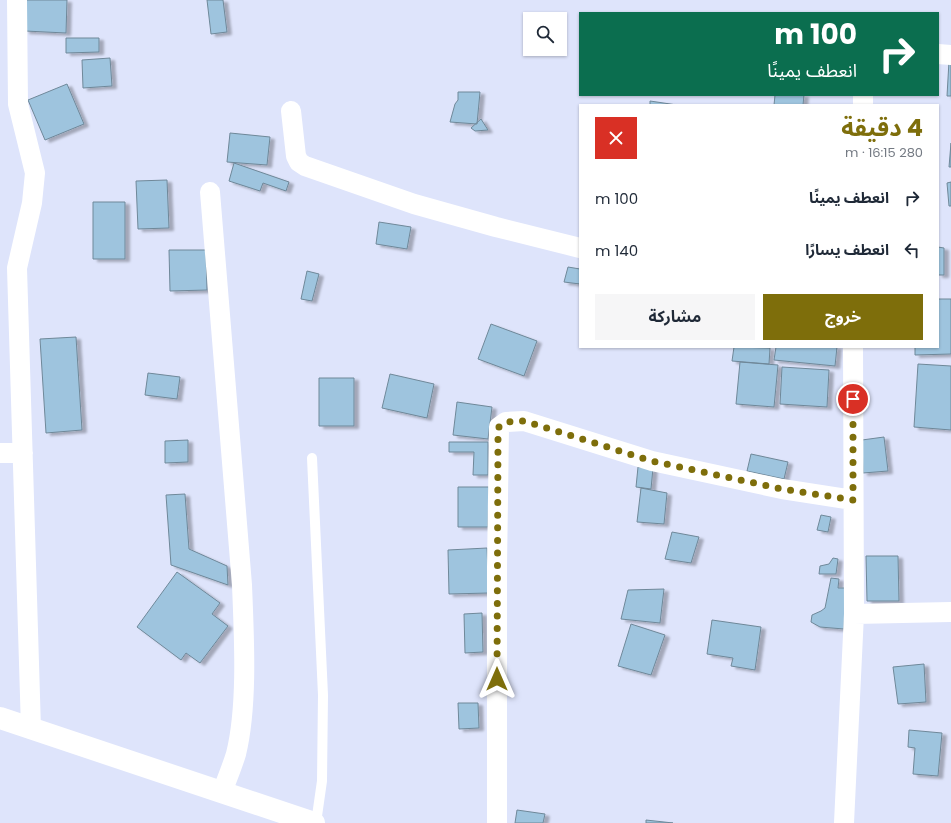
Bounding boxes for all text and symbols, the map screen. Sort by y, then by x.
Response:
map controls [523,12,567,56]
button: search [523,12,567,56]
text: 100 m [774,15,857,54]
icon: right [871,28,923,80]
text: انعطف يمينًا [767,58,857,83]
text: 4 دقيقة [841,111,923,144]
button: close [595,117,637,159]
text: 280 m · 16:15 [845,143,923,162]
text: انعطف يمينًا [809,187,889,208]
icon: right [901,187,923,209]
text: 100 m [595,188,638,209]
text: انعطف يسارًا [805,239,889,260]
icon: left [901,239,923,261]
text: 140 m [595,240,638,261]
button: مشاركة [595,294,755,340]
button: خروج [763,294,923,340]
pin [836,382,870,416]
icon: arrive [842,388,864,410]
position arrow [476,658,518,700]

